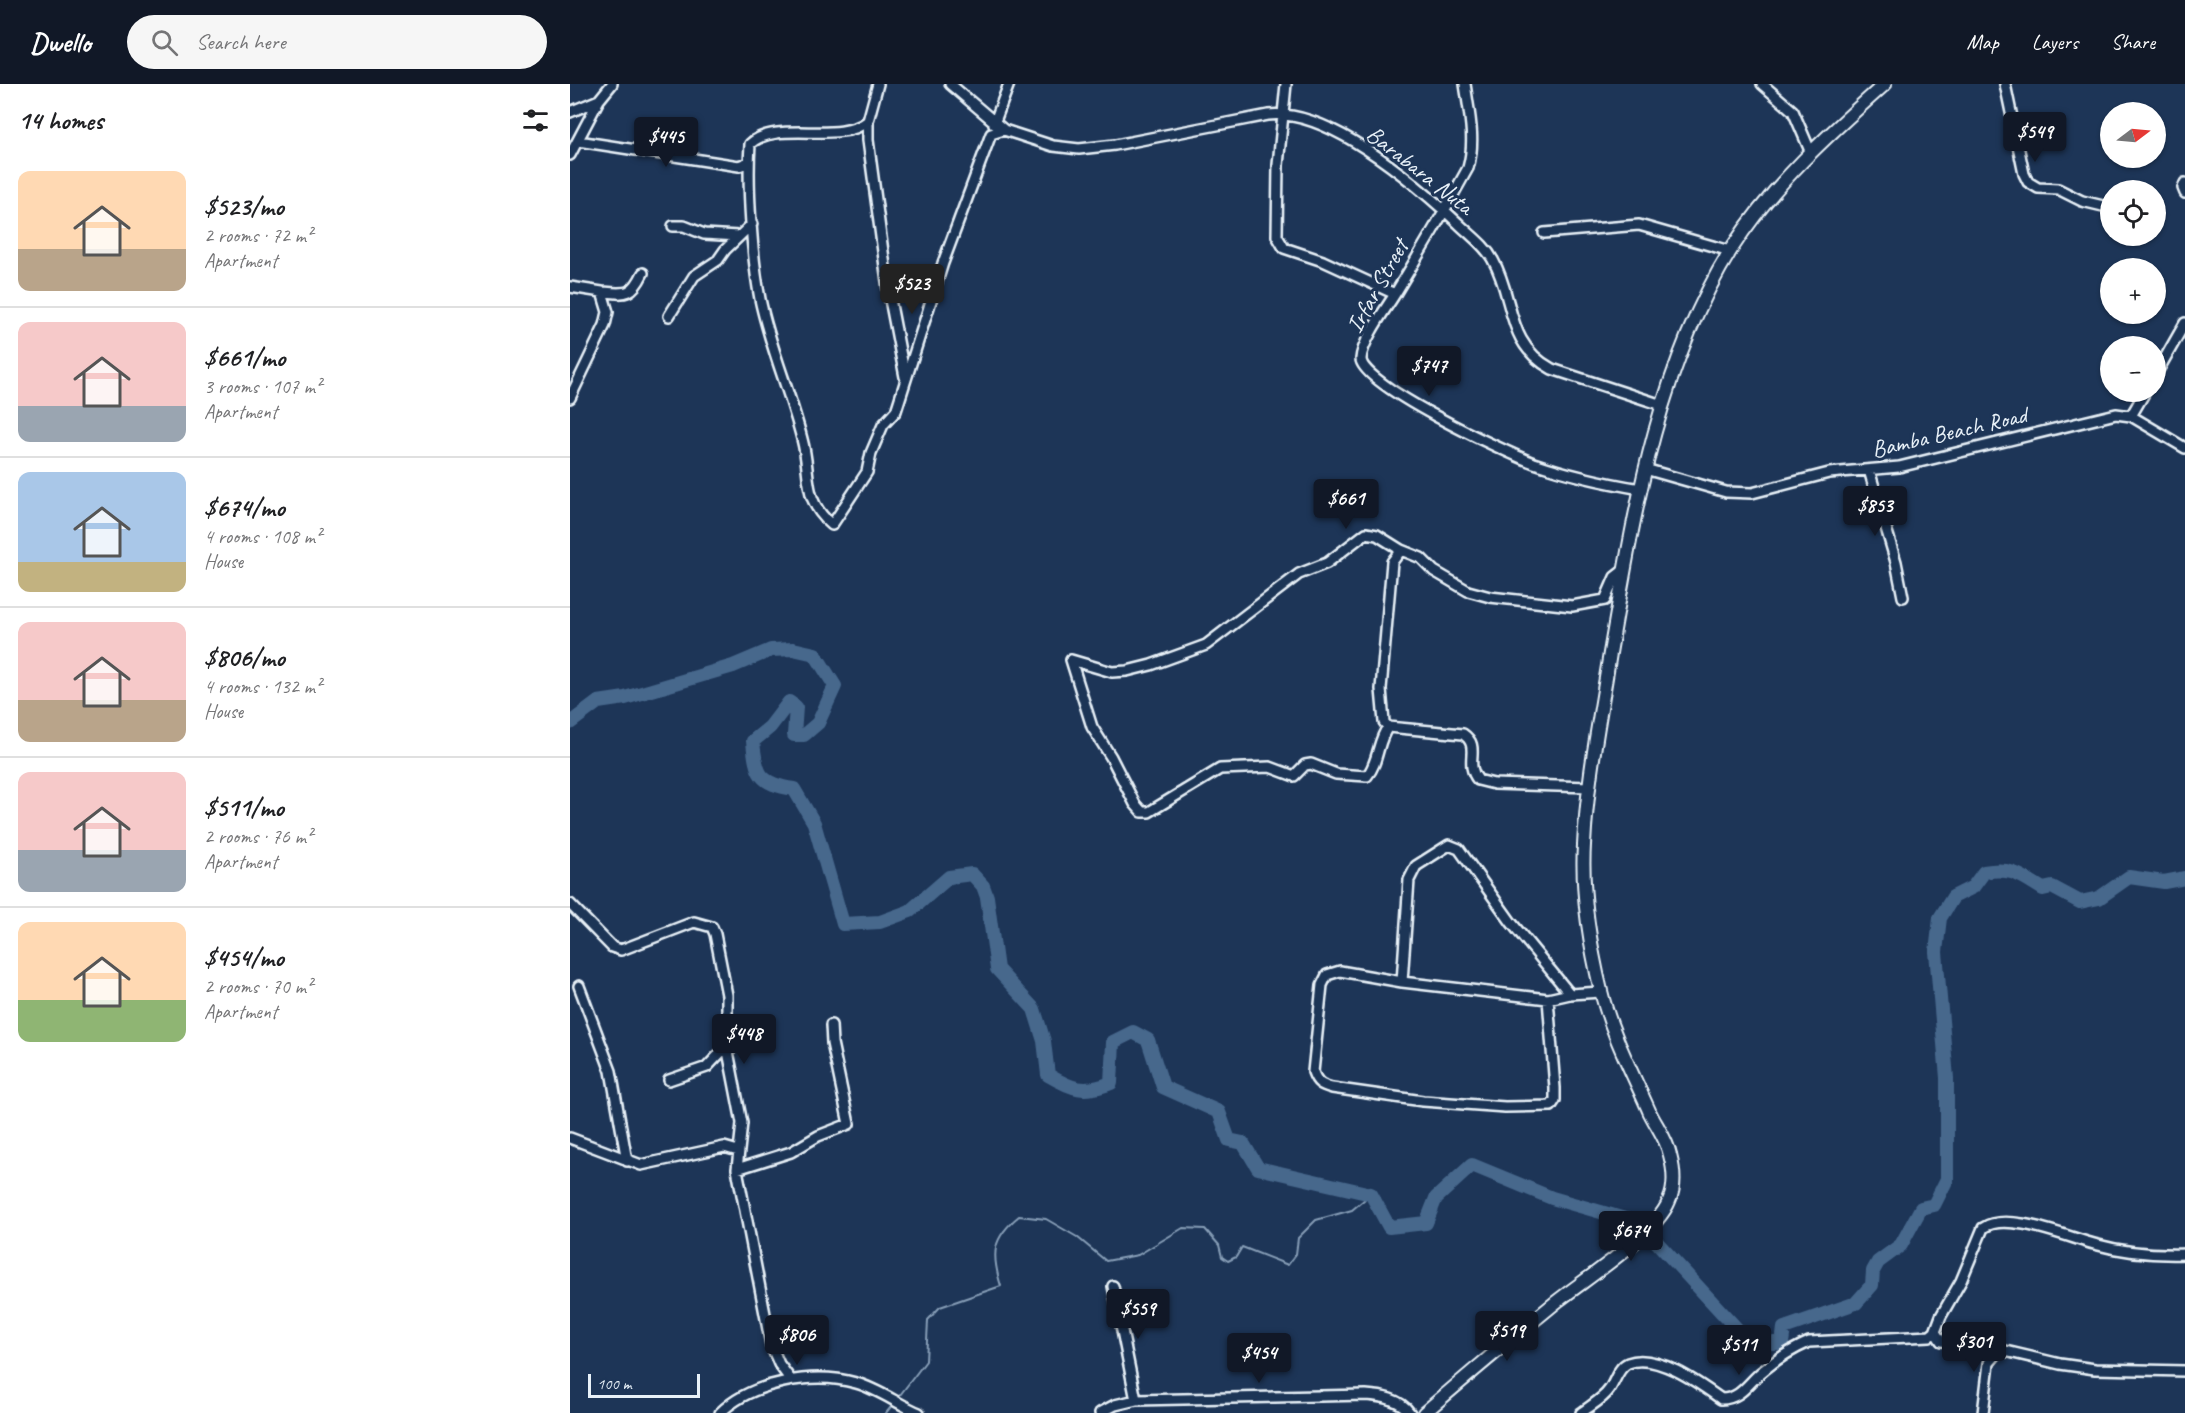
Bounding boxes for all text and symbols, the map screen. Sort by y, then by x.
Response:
search box [127,15,547,69]
text: Dwello [30,25,91,60]
icon: search [148,26,181,59]
text: Search here [196,28,286,56]
text: Map [1966,29,1999,55]
text: Layers [2032,29,2078,55]
text: Share [2111,29,2155,55]
north arrow [2100,102,2166,168]
map controls [2100,102,2166,402]
text: 14 homes [18,104,103,137]
icon: filters [519,104,552,137]
pin: $549 [1999,112,2071,163]
pin: $445 [630,117,702,168]
street label: Barabara Nuta [1361,119,1481,222]
text: $549 [2017,119,2053,144]
text: $445 [648,124,684,149]
button: locate [2100,180,2166,246]
text: $523/mo [204,190,284,223]
icon: home [66,195,138,267]
text: 2 rooms · 72 m² [204,223,312,248]
street label: Irfar Street [1339,231,1416,338]
text: Apartment [204,248,277,273]
button: + [2100,258,2166,324]
pin: $523 [876,264,948,315]
text: $523 [894,271,930,296]
button: − [2100,336,2166,402]
text: $661/mo [204,341,285,374]
icon: home [66,346,138,418]
pin: $747 [1393,346,1465,397]
text: $747 [1411,353,1447,378]
text: 3 rooms · 107 m² [204,374,321,399]
text: Apartment [204,399,277,424]
street label: Bamba Beach Road [1869,399,2033,464]
pin: $661 [1310,479,1382,530]
text: $661 [1328,486,1364,511]
pin: $853 [1839,486,1911,537]
text: $674/mo [204,491,285,524]
text: $853 [1857,493,1893,518]
icon: home [66,496,138,568]
text: 4 rooms · 108 m² [204,524,321,549]
text: House [204,549,243,574]
text: $806/mo [204,641,285,674]
icon: home [66,646,138,718]
text: 4 rooms · 132 m² [204,674,321,699]
text: House [204,699,243,724]
text: $511/mo [204,791,284,824]
icon: home [66,796,138,868]
text: 2 rooms · 76 m² [204,824,312,849]
text: Apartment [204,849,277,874]
text: $454/mo [204,941,284,974]
icon: home [66,946,138,1018]
text: 2 rooms · 70 m² [204,974,312,999]
text: Apartment [204,999,277,1024]
pin: $448 [708,1014,780,1065]
text: $448 [726,1021,762,1046]
pin: $674 [1595,1211,1667,1262]
text: $674 [1613,1218,1649,1243]
pin: $559 [1102,1289,1174,1340]
text: $559 [1120,1296,1156,1321]
pin: $519 [1471,1311,1543,1362]
pin: $806 [761,1315,833,1366]
text: $519 [1489,1318,1525,1343]
text: $806 [779,1322,815,1347]
pin: $301 [1938,1322,2010,1373]
pin: $511 [1703,1325,1775,1376]
text: $301 [1956,1329,1992,1354]
text: $511 [1721,1332,1757,1357]
pin: $454 [1223,1333,1295,1384]
text: $454 [1241,1340,1277,1365]
scale bar [588,1371,700,1398]
text: 100 m [597,1374,631,1394]

